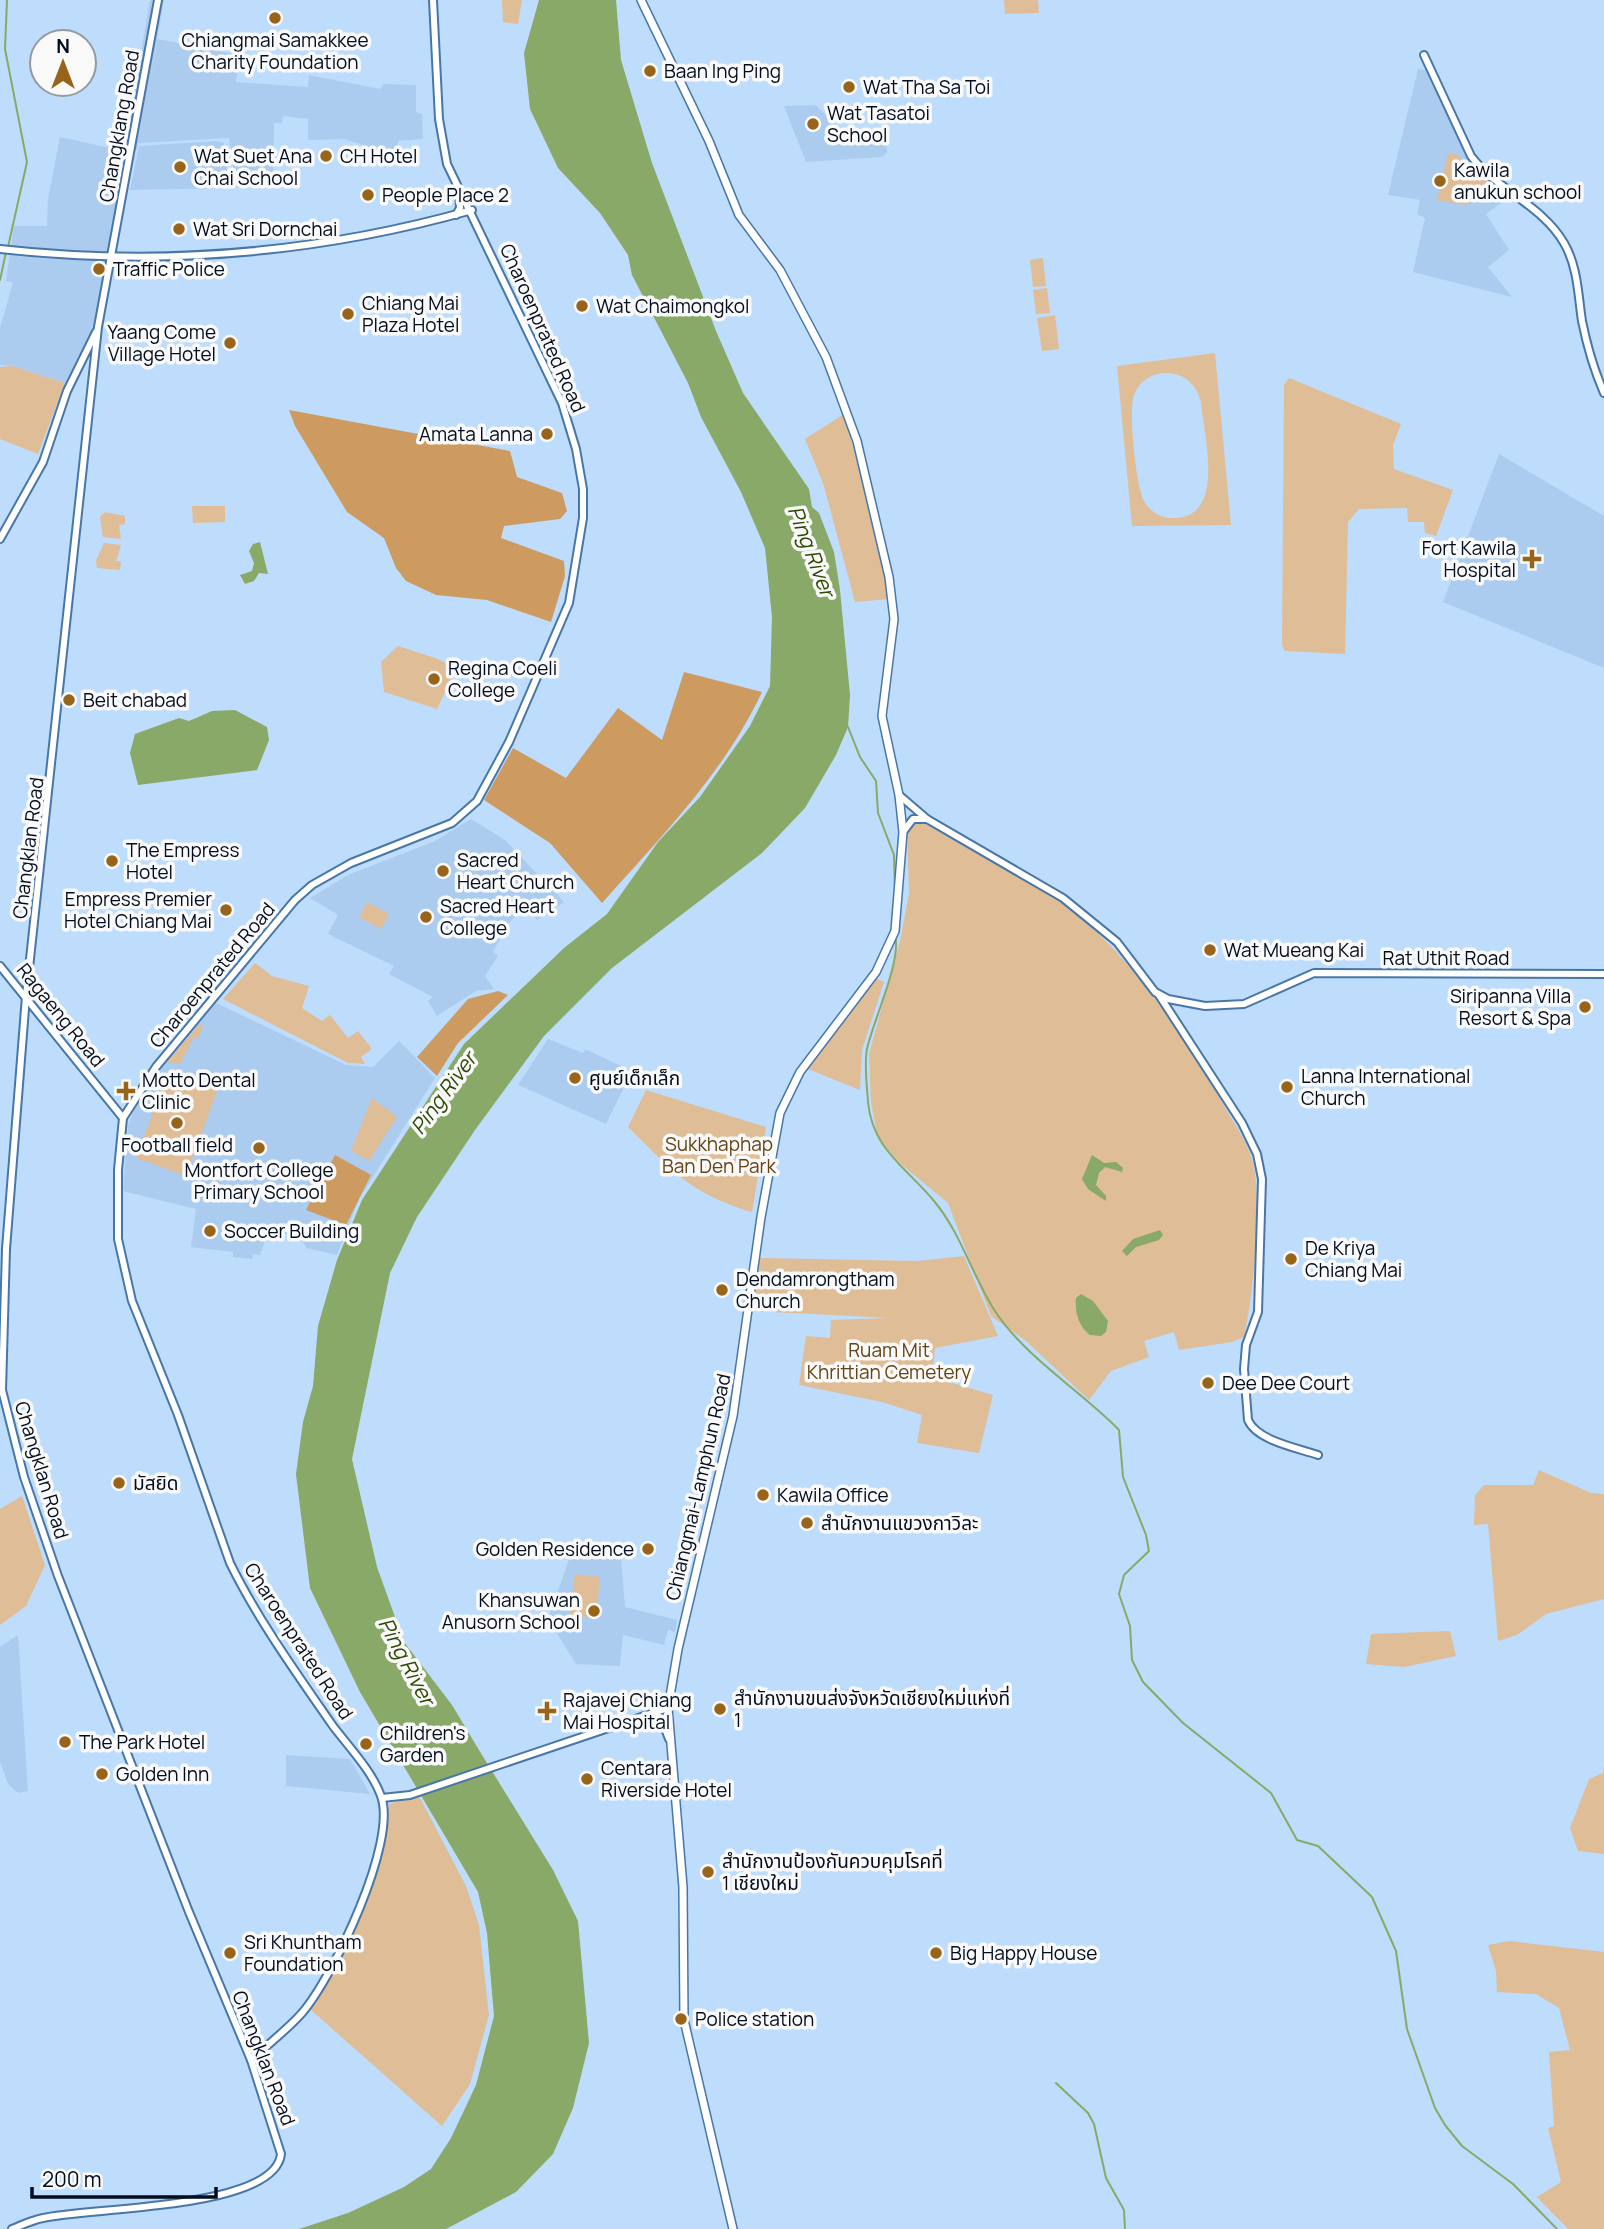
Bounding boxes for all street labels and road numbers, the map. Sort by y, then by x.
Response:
street label: Changklang Road [93,48,145,204]
street label: Charoenprated Road [494,240,592,416]
street label: Changklan Road [6,776,50,920]
street label: Charoenprated Road [144,897,280,1053]
street label: Rat Uthit Road [1382,945,1510,971]
street label: Ragaeng Road [11,958,111,1072]
street label: Chiangmai-Lamphun Road [659,1371,737,1603]
street label: Changklan Road [9,1398,75,1542]
street label: Charoenprated Road [238,1558,360,1724]
street label: Changklan Road [226,1987,302,2129]

